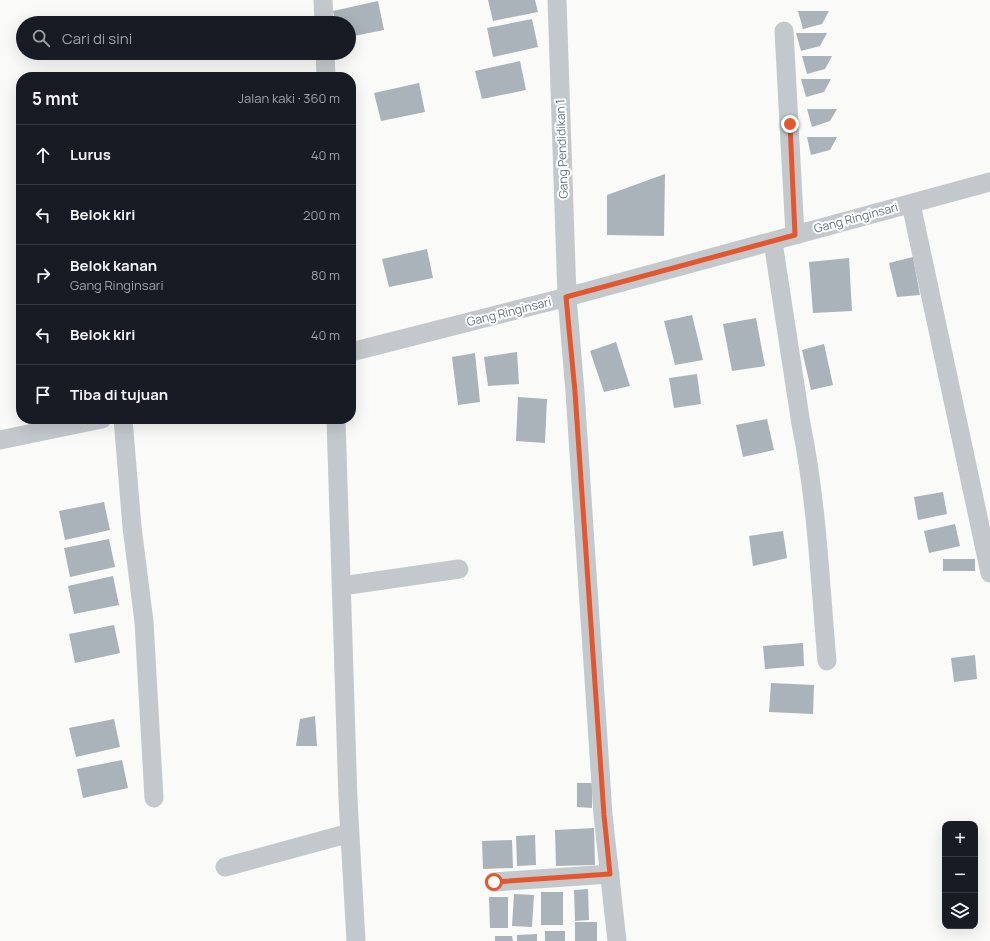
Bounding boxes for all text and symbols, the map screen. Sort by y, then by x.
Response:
search box [16,16,356,60]
icon: search [30,27,52,49]
text: Cari di sini [62,28,132,49]
text: 5 mnt [32,87,79,110]
text: Jalan kaki · 360 m [238,89,340,107]
street label: Gang Pendidikan 1 [551,99,572,199]
route end [781,115,799,133]
icon: ahead [32,144,54,166]
text: Lurus [70,144,111,165]
text: 40 m [311,146,340,164]
street label: Gang Ringinsari [812,198,900,237]
icon: left [32,204,54,226]
text: Belok kiri [70,204,136,225]
text: 200 m [303,206,340,224]
text: Belok kanan [70,255,157,276]
icon: right [32,264,54,286]
text: 80 m [311,266,340,284]
text: Gang Ringinsari [70,276,164,294]
street label: Gang Ringinsari [465,293,553,330]
icon: left [32,324,54,346]
text: Belok kiri [70,324,136,345]
text: 40 m [311,326,340,344]
icon: arrive [32,384,54,406]
text: Tiba di tujuan [70,384,168,405]
map controls [942,821,978,929]
button: + [942,821,978,857]
button: − [942,857,978,893]
route start [485,873,503,891]
button: layers [942,893,978,929]

